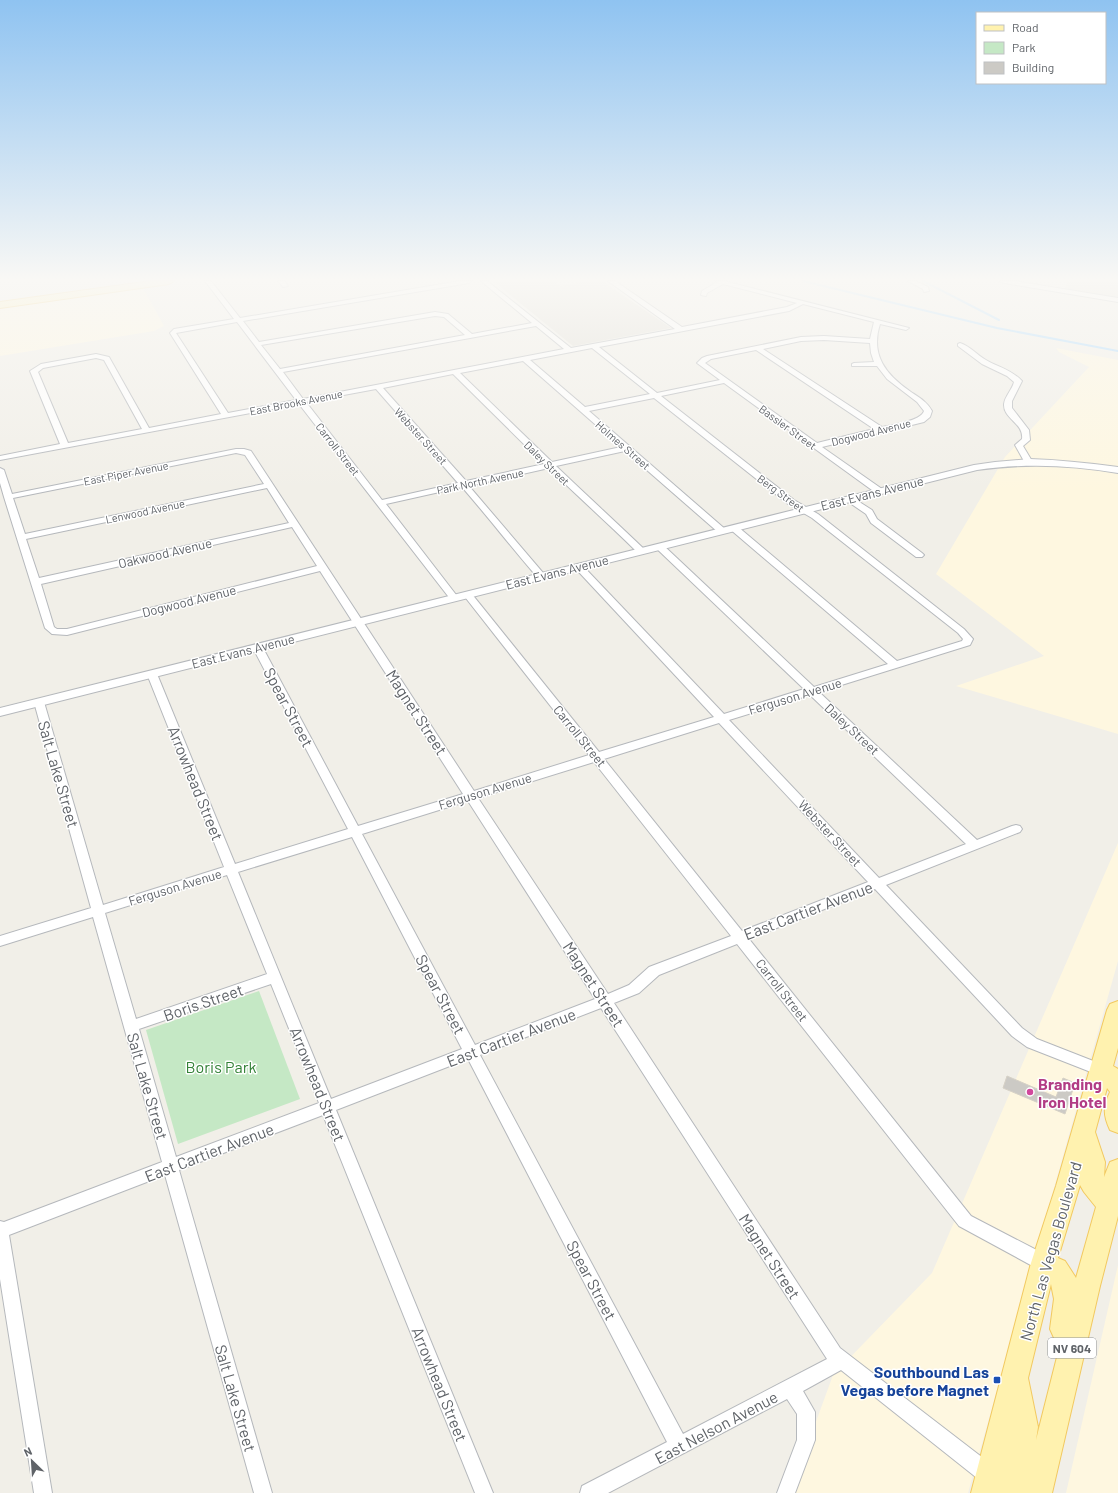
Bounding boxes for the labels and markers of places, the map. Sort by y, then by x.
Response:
place label: Branding Iron Hotel [1038,1074,1106,1111]
marker: Branding Iron Hotel [1025,1087,1035,1097]
place label: Southbound Las Vegas before Magnet [841,1362,989,1399]
marker: Southbound Las Vegas before Magnet [992,1375,1002,1385]

